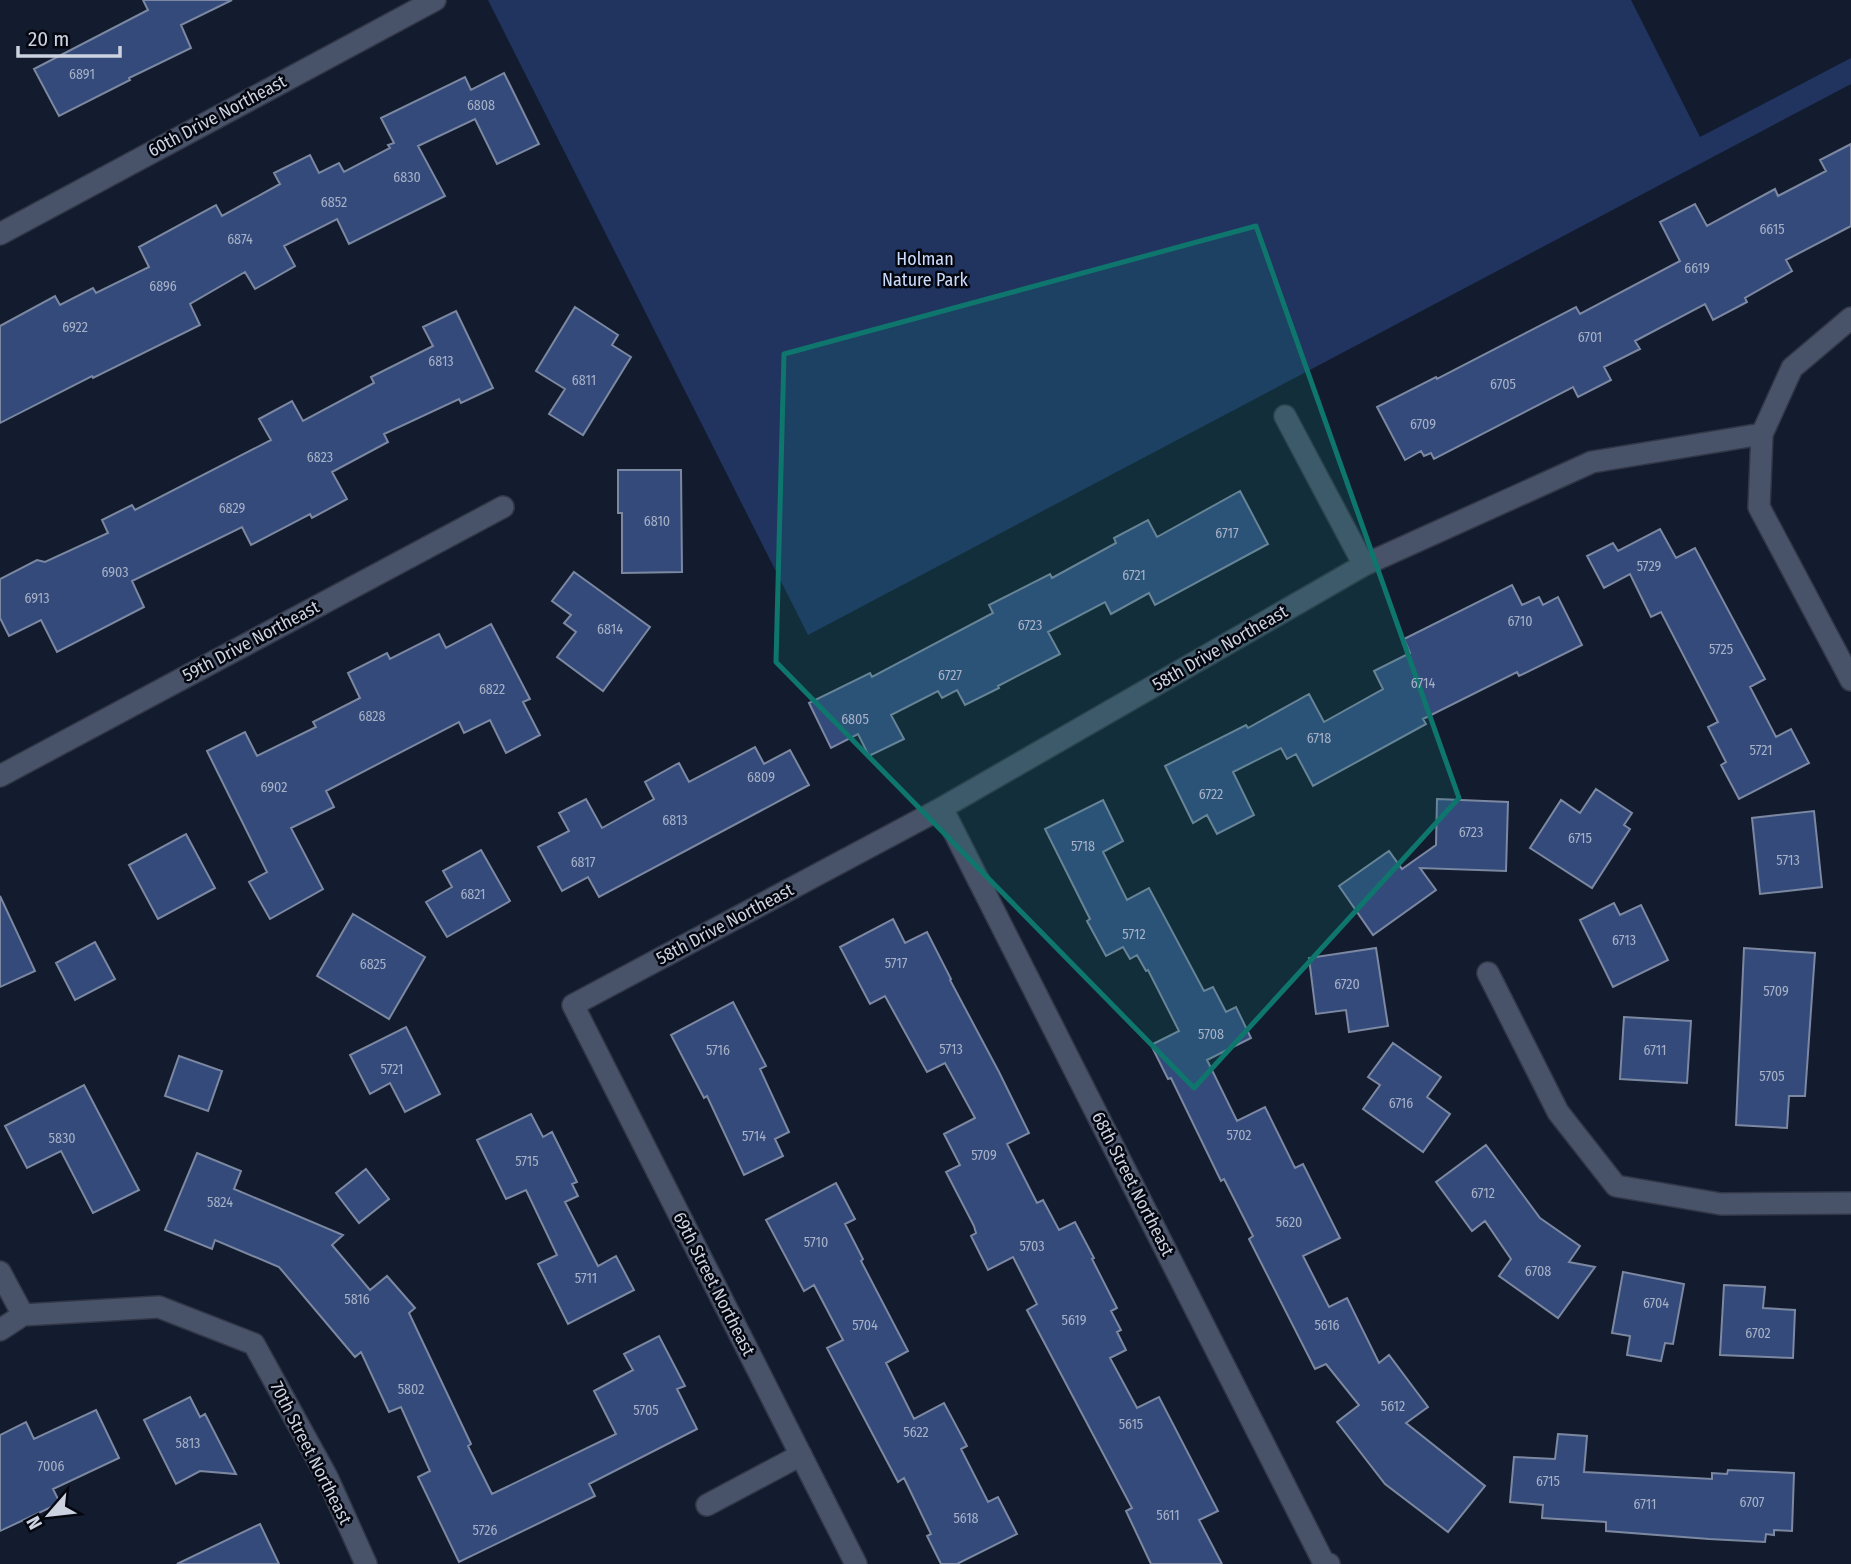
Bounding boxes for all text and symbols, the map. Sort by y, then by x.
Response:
scale bar [18,14,119,58]
text: 20 m [28,26,69,52]
house number: 6891 [69,66,95,83]
street label: 60th Drive Northeast [144,70,290,162]
house number: 6808 [467,97,495,114]
house number: 6830 [393,169,421,186]
house number: 6852 [321,194,347,211]
house number: 6615 [1759,221,1785,238]
house number: 6874 [227,231,253,248]
park label: Holman Nature Park [882,248,969,291]
house number: 6619 [1684,260,1710,277]
house number: 6896 [149,278,177,295]
house number: 6922 [62,319,88,336]
house number: 6701 [1578,329,1602,346]
house number: 6813 [428,353,454,370]
house number: 6811 [572,372,596,389]
house number: 6705 [1490,376,1516,393]
house number: 6709 [1410,416,1436,433]
house number: 6823 [307,449,333,466]
house number: 6829 [219,500,246,517]
house number: 6810 [644,513,670,530]
house number: 6717 [1215,525,1239,542]
house number: 5729 [1637,558,1661,575]
house number: 6903 [101,564,129,581]
house number: 6721 [1122,567,1146,584]
house number: 6913 [24,590,50,607]
street label: 59th Drive Northeast [179,596,323,686]
street label: 58th Drive Northeast [1149,600,1292,696]
house number: 6710 [1508,613,1532,630]
house number: 6723 [1018,617,1042,634]
house number: 6814 [597,621,623,638]
house number: 5725 [1709,641,1733,658]
house number: 6727 [938,667,962,684]
house number: 6714 [1411,675,1435,692]
house number: 6822 [479,681,505,698]
house number: 6828 [358,708,386,725]
house number: 6805 [841,711,869,728]
house number: 6718 [1307,730,1331,747]
house number: 5721 [1750,742,1772,759]
house number: 6809 [747,769,775,786]
house number: 6902 [261,779,287,796]
house number: 6722 [1199,786,1223,803]
house number: 6813 [662,812,688,829]
house number: 6723 [1459,824,1483,841]
house number: 6715 [1568,830,1592,847]
house number: 5718 [1071,838,1095,855]
house number: 5713 [1776,852,1800,869]
house number: 6817 [571,854,596,871]
street label: 58th Drive Northeast [653,878,797,969]
house number: 6821 [460,886,486,903]
house number: 5712 [1122,926,1146,943]
house number: 6713 [1612,932,1636,949]
house number: 5717 [885,955,908,972]
house number: 6825 [360,956,386,973]
house number: 6720 [1334,976,1360,993]
house number: 5709 [1763,983,1789,1000]
house number: 5708 [1198,1026,1224,1043]
house number: 5713 [939,1041,963,1058]
house number: 5716 [706,1042,730,1059]
house number: 6711 [1644,1042,1666,1059]
house number: 5721 [381,1061,403,1078]
house number: 5705 [1759,1068,1785,1085]
house number: 6716 [1389,1095,1413,1112]
street label: 68th Street Northeast [1087,1108,1179,1260]
house number: 5702 [1227,1127,1251,1144]
house number: 5714 [742,1128,766,1145]
house number: 5830 [48,1130,76,1147]
house number: 5709 [971,1147,997,1164]
house number: 5715 [515,1153,539,1170]
house number: 6712 [1471,1185,1495,1202]
house number: 5824 [207,1194,233,1211]
street label: 69th Street Northeast [668,1208,760,1360]
house number: 5620 [1276,1214,1302,1231]
house number: 5710 [804,1234,828,1251]
house number: 5703 [1019,1238,1045,1255]
house number: 6708 [1525,1263,1551,1280]
house number: 5711 [575,1270,597,1287]
house number: 5816 [344,1291,370,1308]
house number: 6704 [1643,1295,1669,1312]
house number: 5619 [1061,1312,1087,1329]
house number: 5704 [852,1317,878,1334]
house number: 5616 [1314,1317,1340,1334]
house number: 6702 [1745,1325,1771,1342]
street label: 70th Street Northeast [265,1378,357,1528]
house number: 5802 [398,1381,424,1398]
house number: 5612 [1381,1398,1405,1415]
house number: 5705 [633,1402,659,1419]
house number: 5615 [1119,1416,1143,1433]
house number: 5622 [903,1424,929,1441]
house number: 5813 [176,1435,200,1452]
house number: 7006 [37,1458,65,1475]
house number: 6715 [1536,1473,1560,1490]
north arrow [14,1480,84,1550]
house number: 6707 [1740,1494,1765,1511]
house number: 6711 [1634,1496,1656,1513]
house number: 5611 [1156,1507,1180,1524]
house number: 5618 [953,1510,979,1527]
text: N [22,1512,47,1533]
house number: 5726 [473,1522,497,1539]

